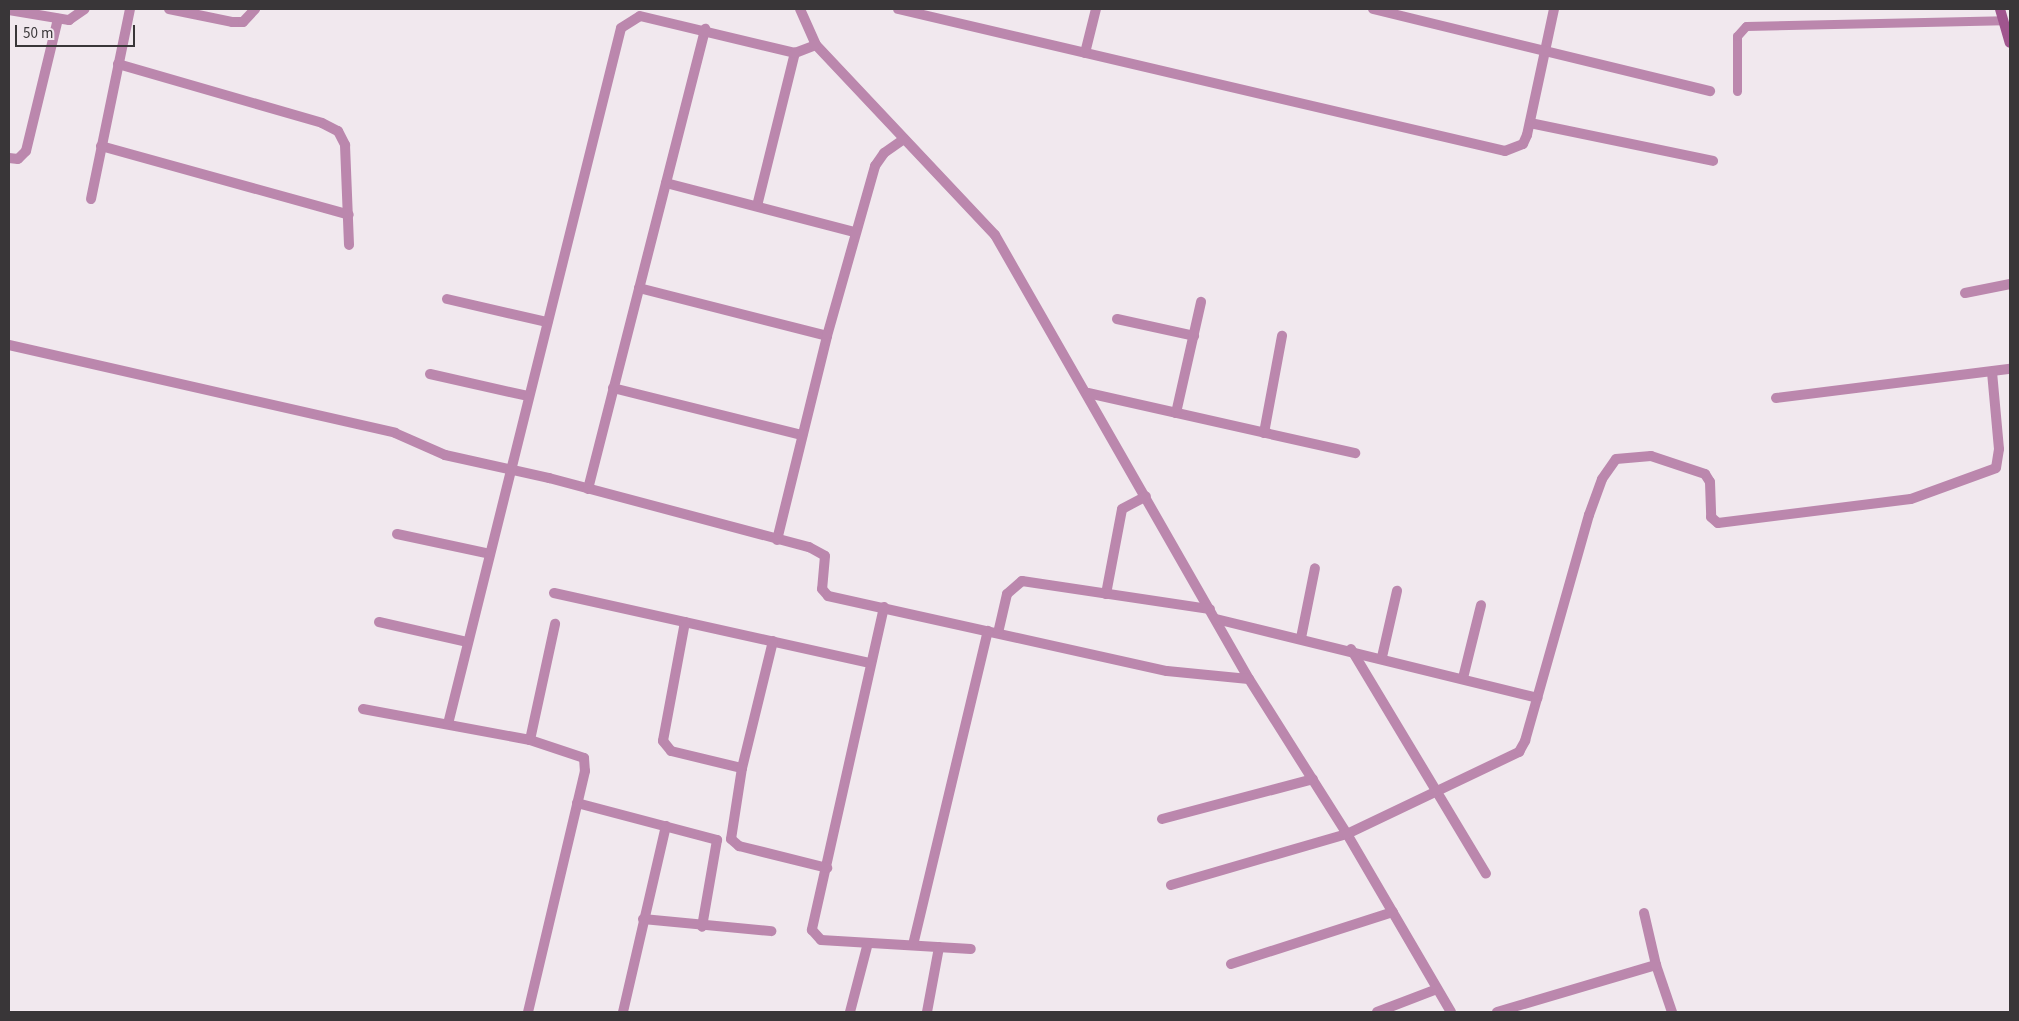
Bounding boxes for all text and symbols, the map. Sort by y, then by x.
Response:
scale bar [18,15,138,47]
text: 50 m [23,23,53,44]

